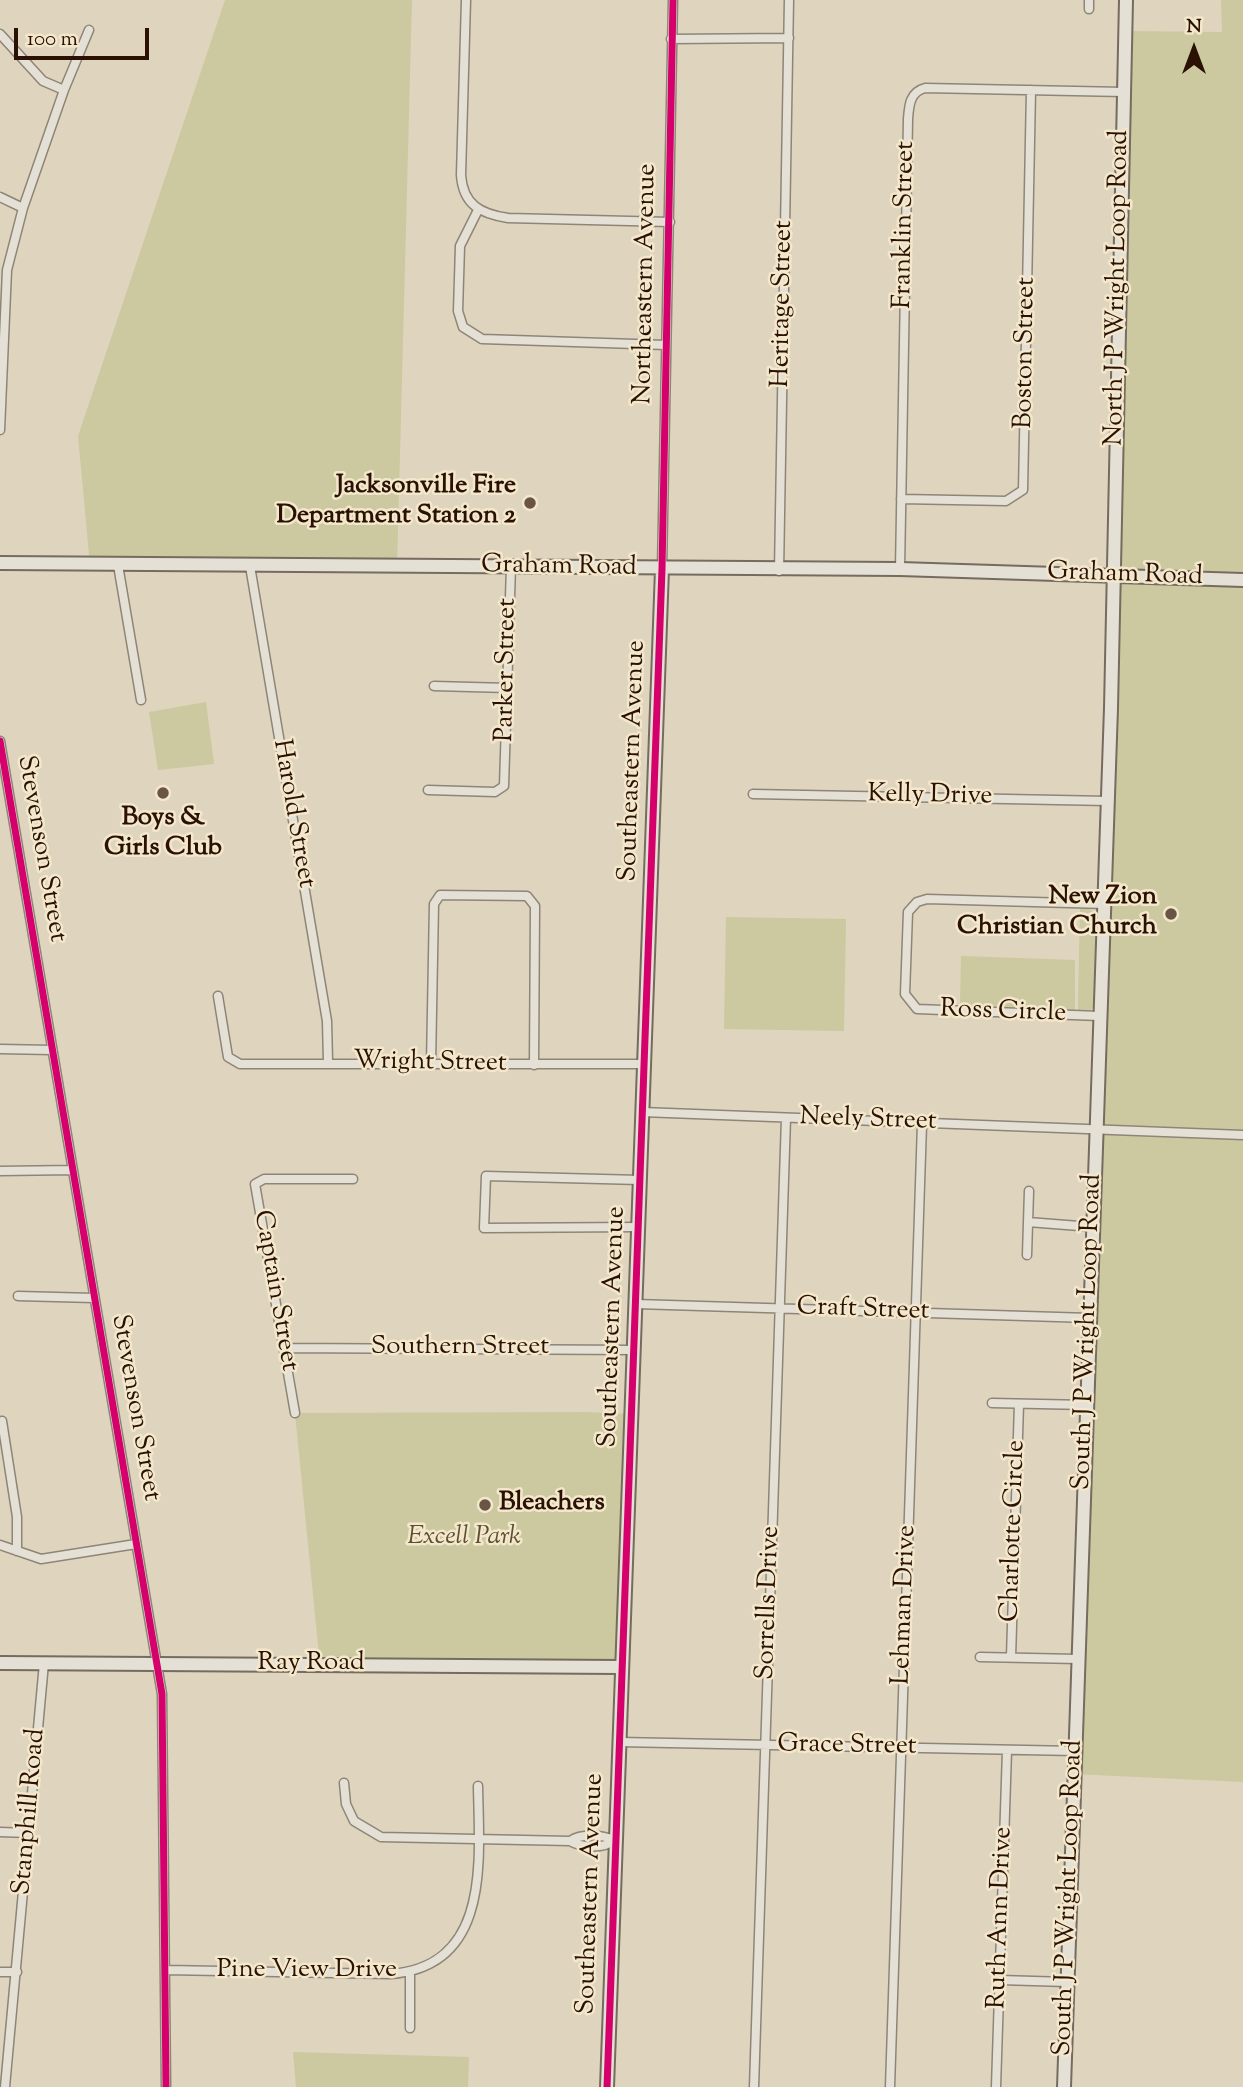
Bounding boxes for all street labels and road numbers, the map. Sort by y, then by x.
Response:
street label: North J P Wright Loop Road [1101,130,1137,446]
street label: Franklin Street [889,141,923,309]
street label: Northeastern Avenue [629,163,665,405]
street label: Heritage Street [767,220,801,388]
street label: Boston Street [1010,277,1044,429]
street label: Graham Road [481,551,637,585]
street label: Graham Road [1047,558,1203,594]
street label: Parker Street [491,598,525,742]
street label: Southeastern Avenue [614,640,654,882]
street label: Harold Street [264,737,320,891]
street label: Stevenson Street [8,753,72,945]
street label: Kelly Drive [867,780,993,814]
street label: Ross Circle [939,995,1067,1031]
street label: Wright Street [353,1047,507,1081]
street label: Neely Street [799,1103,937,1139]
street label: South J P Wright Loop Road [1068,1173,1110,1491]
street label: Southeastern Avenue [594,1206,634,1448]
street label: Captain Street [244,1208,304,1374]
street label: Craft Street [796,1293,930,1329]
street label: Stevenson Street [102,1312,166,1504]
street label: Southern Street [371,1333,549,1365]
street label: Charlotte Circle [996,1439,1034,1623]
street label: Sorrells Drive [752,1525,788,1681]
street label: Lehman Drive [888,1525,924,1685]
street label: Ray Road [257,1649,365,1681]
street label: Stanphill Road [8,1727,54,1897]
street label: Grace Street [777,1730,917,1764]
street label: South J P Wright Loop Road [1049,1739,1091,2057]
street label: Southeastern Avenue [572,1773,612,2015]
street label: Ruth Ann Drive [983,1826,1021,2010]
street label: Pine View Drive [217,1956,397,1988]

